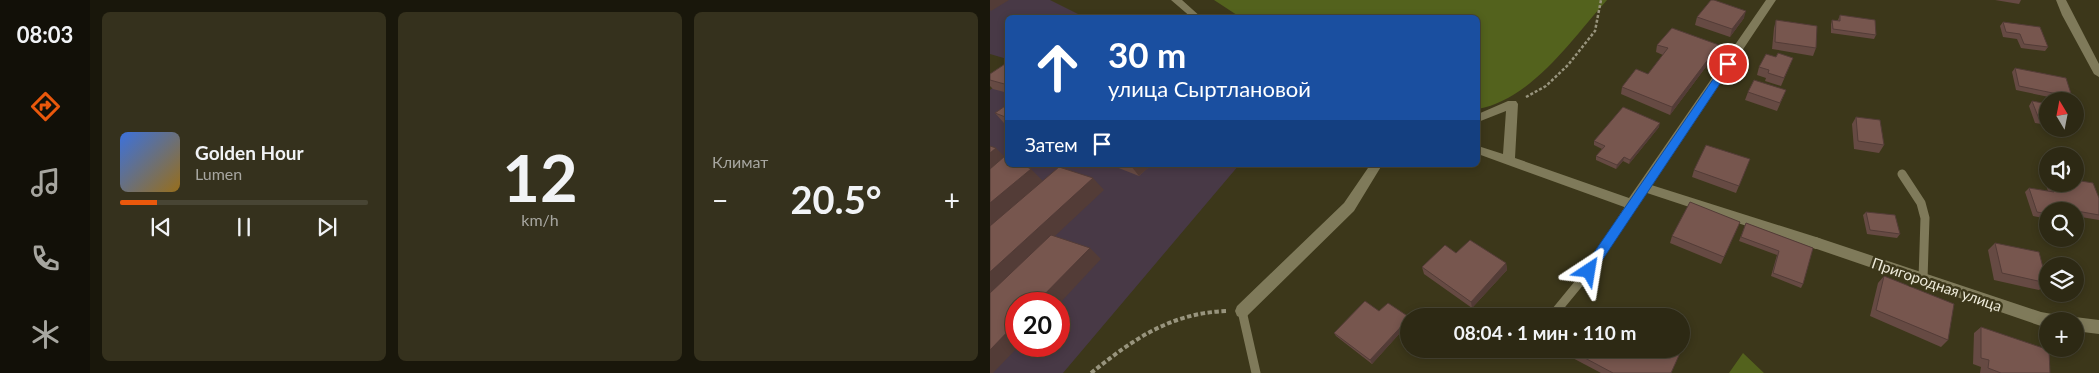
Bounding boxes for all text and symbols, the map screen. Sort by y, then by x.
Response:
text: 08:03 [17,21,73,48]
text: 30 m [1108,33,1186,75]
icon: ahead [1025,35,1090,100]
pin [1707,43,1749,85]
icon: arrive [1714,50,1742,78]
text: улица Сыртлановой [1108,75,1311,102]
icon: directions [28,89,63,124]
north arrow [2039,92,2084,138]
map controls [2039,92,2084,357]
icon: arrive [1088,130,1116,158]
text: Затем [1025,133,1078,156]
text: 12 [502,138,578,216]
text: Golden Hour [195,141,304,164]
button: sound [2039,147,2084,192]
text: Климат [712,152,768,171]
text: Lumen [195,164,242,183]
icon: music [28,165,63,200]
text: 20.5° [791,176,881,222]
text: − [712,183,728,217]
text: + [944,183,960,217]
button: search [2039,202,2084,247]
text: km/h [521,210,559,229]
icon: previous [147,213,175,241]
icon: pause [230,213,258,241]
icon: next [313,213,341,241]
icon: phone [28,241,63,276]
position arrow [1562,244,1614,296]
street label: Пригородная улица [1870,253,2004,315]
button: layers [2039,257,2084,302]
speed limit sign: 20 [1005,292,1070,357]
button: + [2039,312,2084,357]
icon: climate [28,317,63,352]
text: 08:04 · 1 мин · 110 m [1454,321,1636,344]

